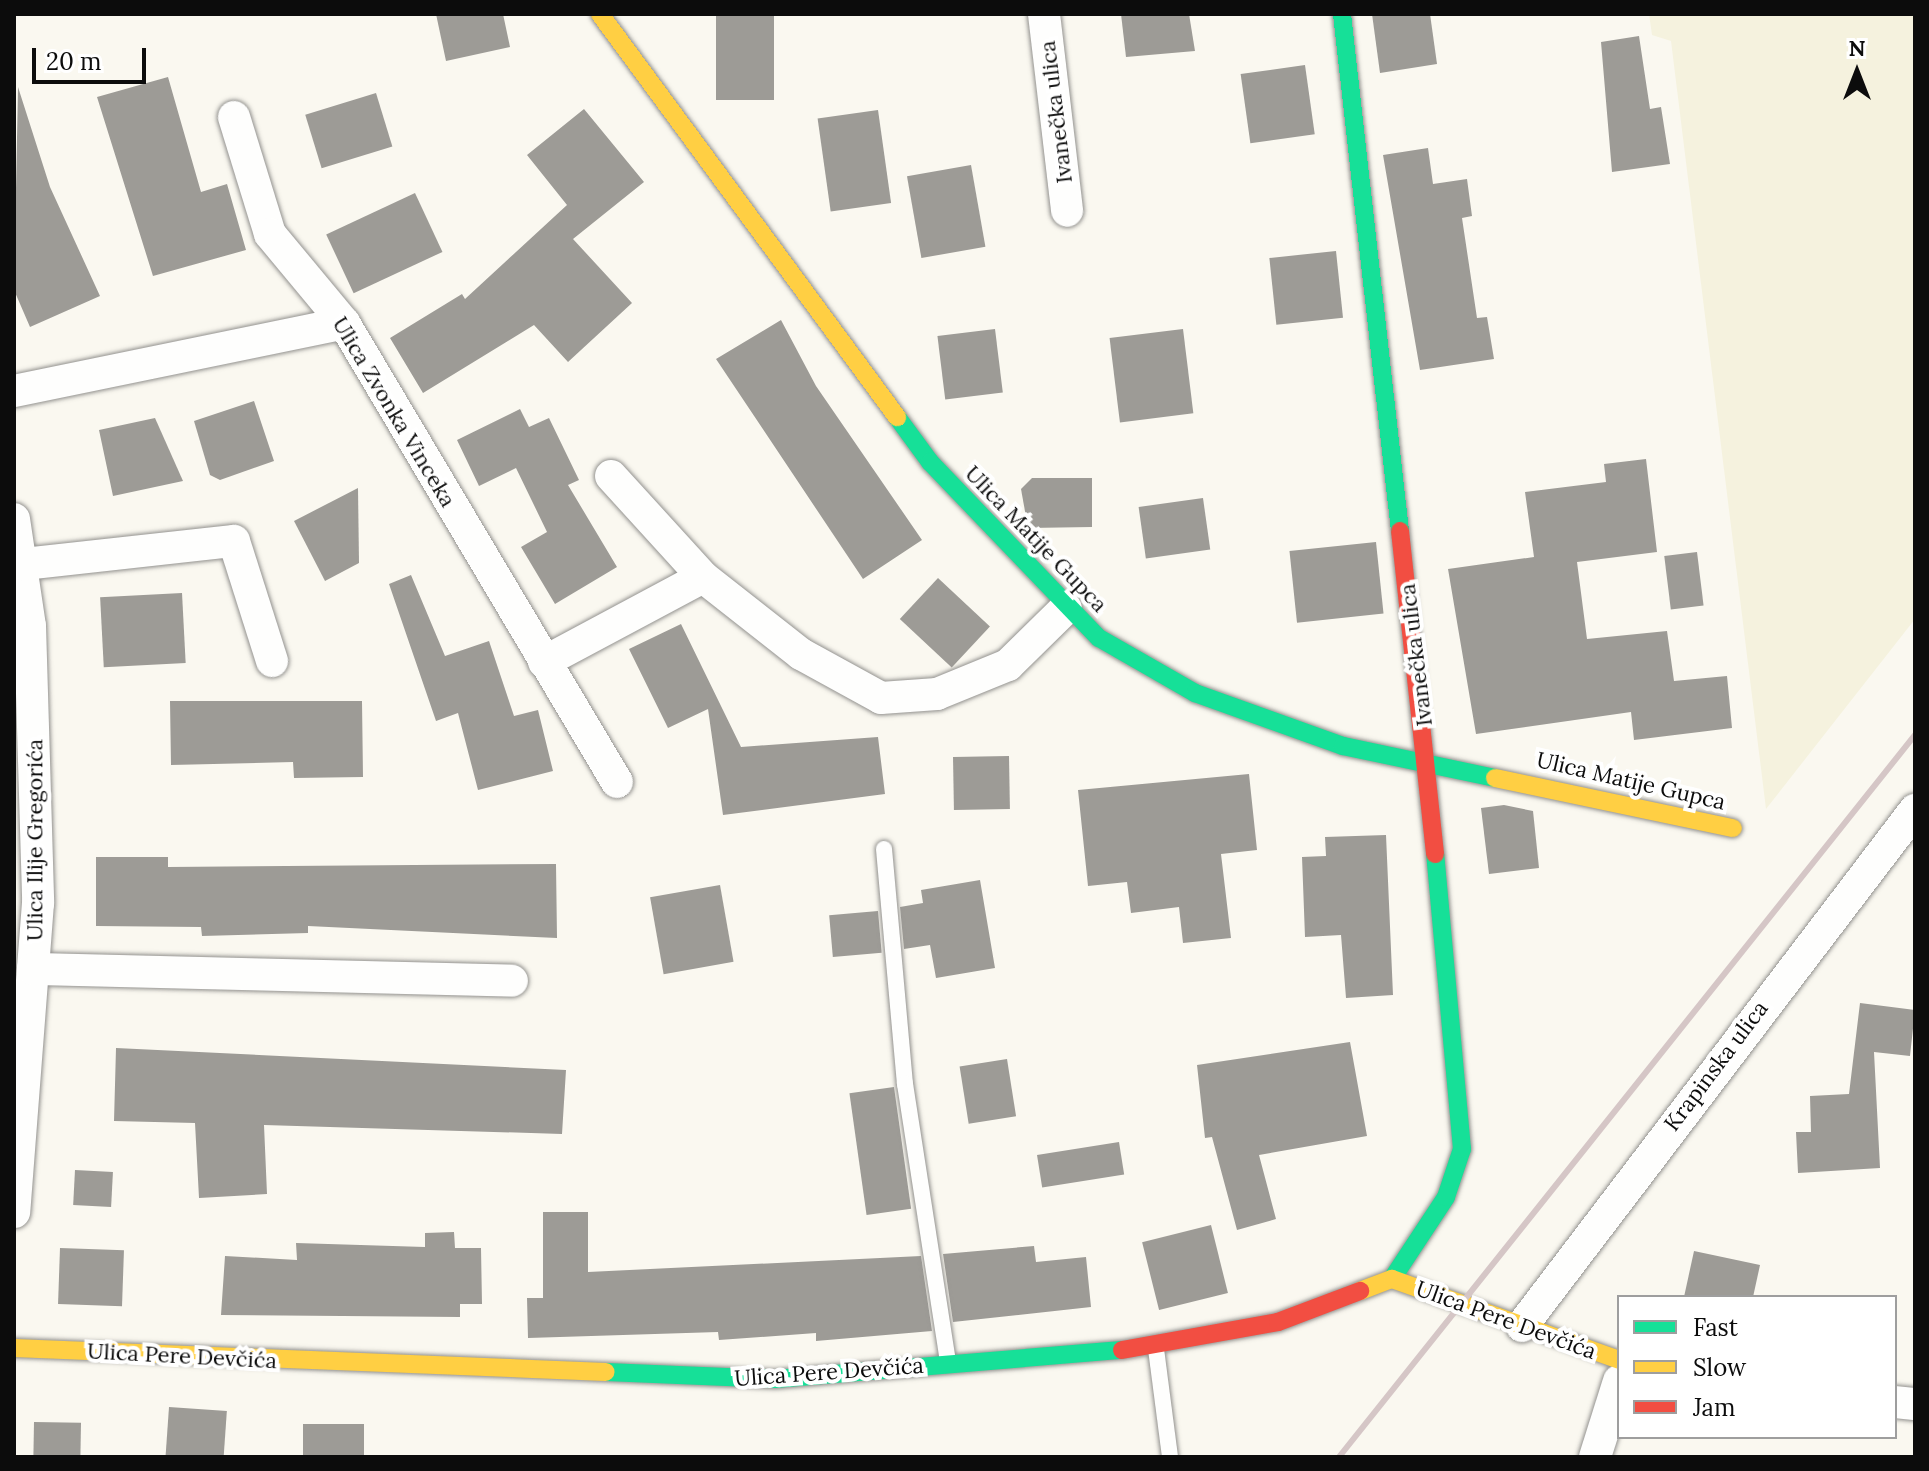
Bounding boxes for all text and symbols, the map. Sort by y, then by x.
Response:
scale bar [36,32,150,82]
north arrow [1817,32,1897,112]
text: N [1848,34,1866,62]
street label: Ivanečka ulica [1034,39,1078,185]
text: 20 m [46,46,102,77]
street label: Ulica Zvonka Vinceka [327,312,461,512]
street label: Ulica Matije Gupca [959,460,1113,618]
street label: Ivanečka ulica [1394,582,1438,728]
street label: Ulica Ilije Gregorića [22,739,48,941]
street label: Ulica Matije Gupca [1534,746,1728,816]
street label: Krapinska ulica [1659,996,1773,1136]
street label: Ulica Pere Devčića [1412,1275,1600,1365]
legend [1617,1295,1897,1439]
text: Fast [1693,1312,1738,1343]
street label: Ulica Pere Devčića [87,1338,277,1374]
street label: Ulica Pere Devčića [733,1352,925,1392]
text: Slow [1693,1352,1746,1383]
text: Jam [1693,1392,1735,1423]

